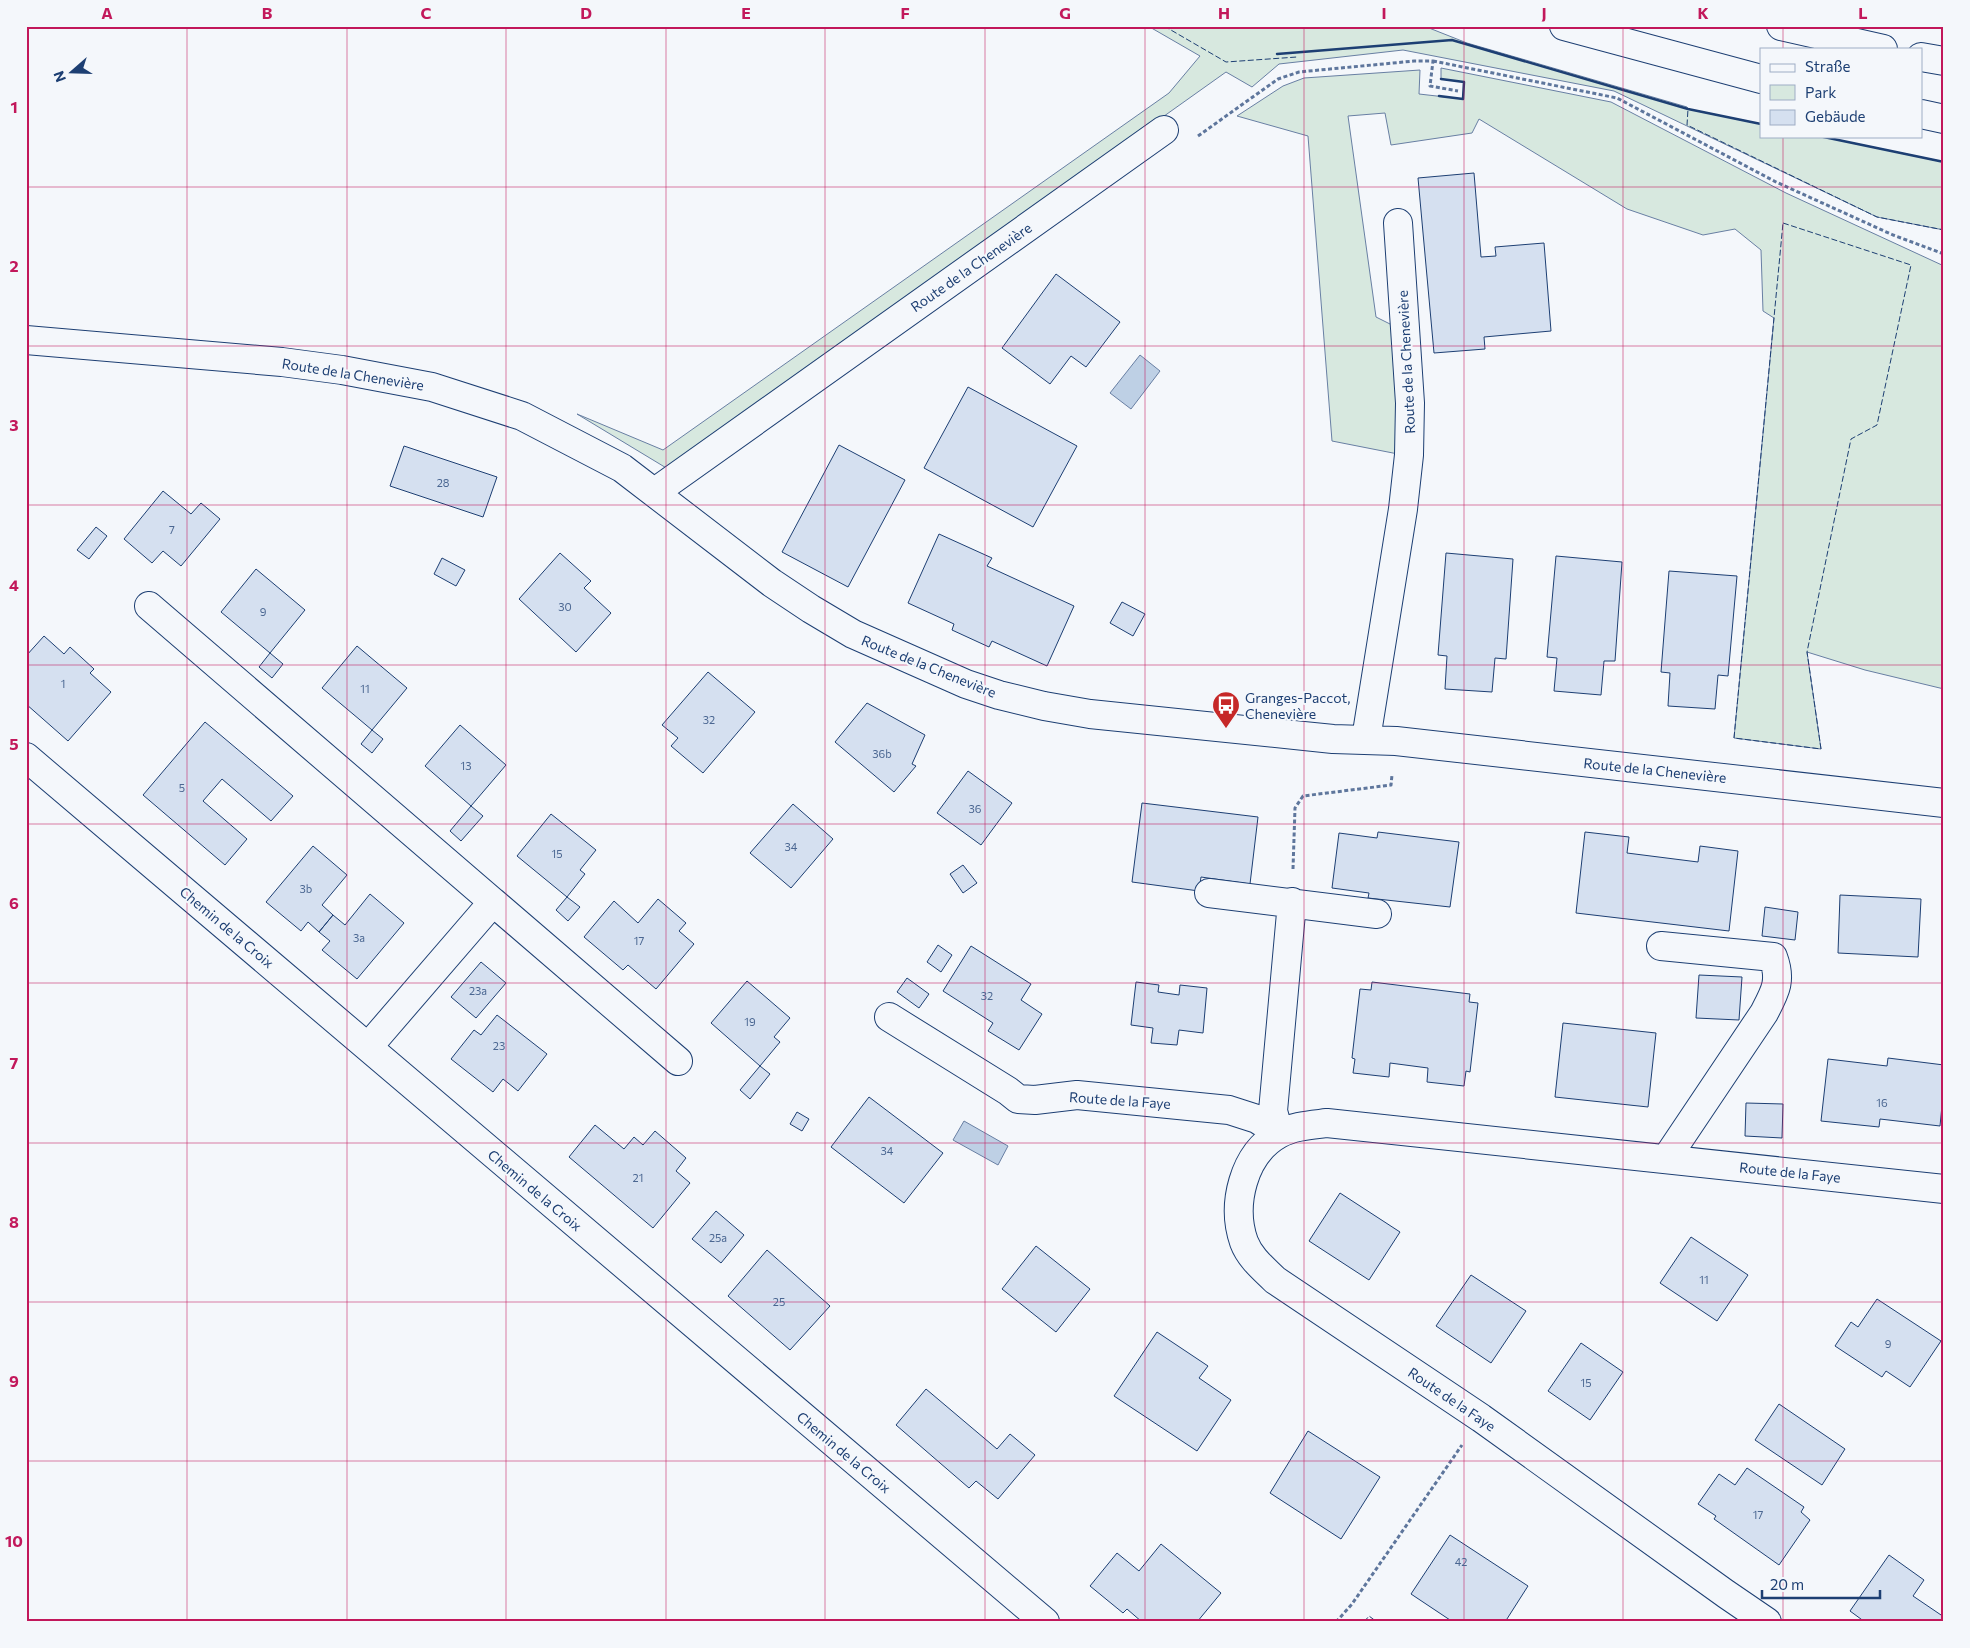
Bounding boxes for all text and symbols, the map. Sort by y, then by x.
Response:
text: A [101,3,113,22]
text: B [262,3,273,22]
text: C [421,3,432,22]
text: D [580,3,592,22]
text: E [741,3,751,22]
text: F [900,3,910,22]
text: G [1059,3,1071,22]
text: H [1218,3,1230,22]
text: I [1381,3,1387,22]
text: J [1541,3,1547,22]
text: K [1697,3,1709,22]
text: L [1858,3,1868,22]
north arrow [48,48,98,98]
legend [1760,48,1922,138]
text: Straße [1805,57,1851,75]
text: N [50,69,69,84]
text: Park [1805,83,1836,101]
text: 1 [10,97,18,116]
text: Gebäude [1805,107,1866,125]
street label: Route de la Chenevière [907,219,1035,315]
text: 2 [9,256,19,275]
street label: Route de la Chenevière [1394,290,1418,434]
street label: Route de la Chenevière [281,354,425,394]
text: 3 [9,415,19,434]
house number: 28 [437,476,450,489]
house number: 7 [169,523,175,536]
text: 4 [9,575,19,594]
house number: 30 [558,600,572,613]
house number: 9 [260,605,267,618]
street label: Route de la Chenevière [859,631,999,701]
house number: 1 [61,677,65,690]
house number: 11 [360,682,370,695]
place label: Granges-Paccot, Chenevière [1245,689,1350,722]
bus stop icon: Granges-Paccot, Chenevière [1211,690,1241,729]
house number: 32 [703,713,715,726]
text: 5 [9,734,19,753]
house number: 36b [872,747,892,760]
street label: Route de la Chenevière [1583,754,1727,786]
house number: 13 [461,759,471,772]
house number: 5 [179,781,185,794]
house number: 36 [969,802,982,815]
house number: 34 [785,840,798,853]
house number: 15 [551,847,563,860]
house number: 3b [300,882,312,895]
street label: Chemin de la Croix [177,883,278,972]
text: 6 [9,893,19,912]
house number: 3a [353,931,365,944]
house number: 17 [634,934,644,947]
house number: 23a [469,984,487,997]
house number: 32 [981,989,993,1002]
house number: 19 [744,1015,756,1028]
house number: 23 [493,1039,505,1052]
text: 7 [10,1053,19,1072]
street label: Route de la Faye [1069,1088,1171,1112]
house number: 16 [1876,1096,1888,1109]
house number: 34 [881,1144,894,1157]
street label: Chemin de la Croix [485,1146,586,1235]
street label: Route de la Faye [1738,1158,1842,1186]
house number: 21 [633,1171,643,1184]
text: 8 [9,1212,19,1231]
house number: 25a [709,1231,727,1244]
house number: 11 [1699,1273,1709,1286]
house number: 25 [773,1295,785,1308]
house number: 9 [1885,1337,1892,1350]
street label: Route de la Faye [1405,1363,1499,1435]
text: 9 [9,1371,19,1390]
house number: 15 [1580,1376,1592,1389]
street label: Chemin de la Croix [794,1408,895,1497]
house number: 17 [1753,1508,1763,1521]
text: 10 [5,1531,23,1550]
house number: 42 [1455,1555,1467,1568]
scale bar [1762,1568,1880,1600]
text: 20 m [1770,1575,1804,1593]

